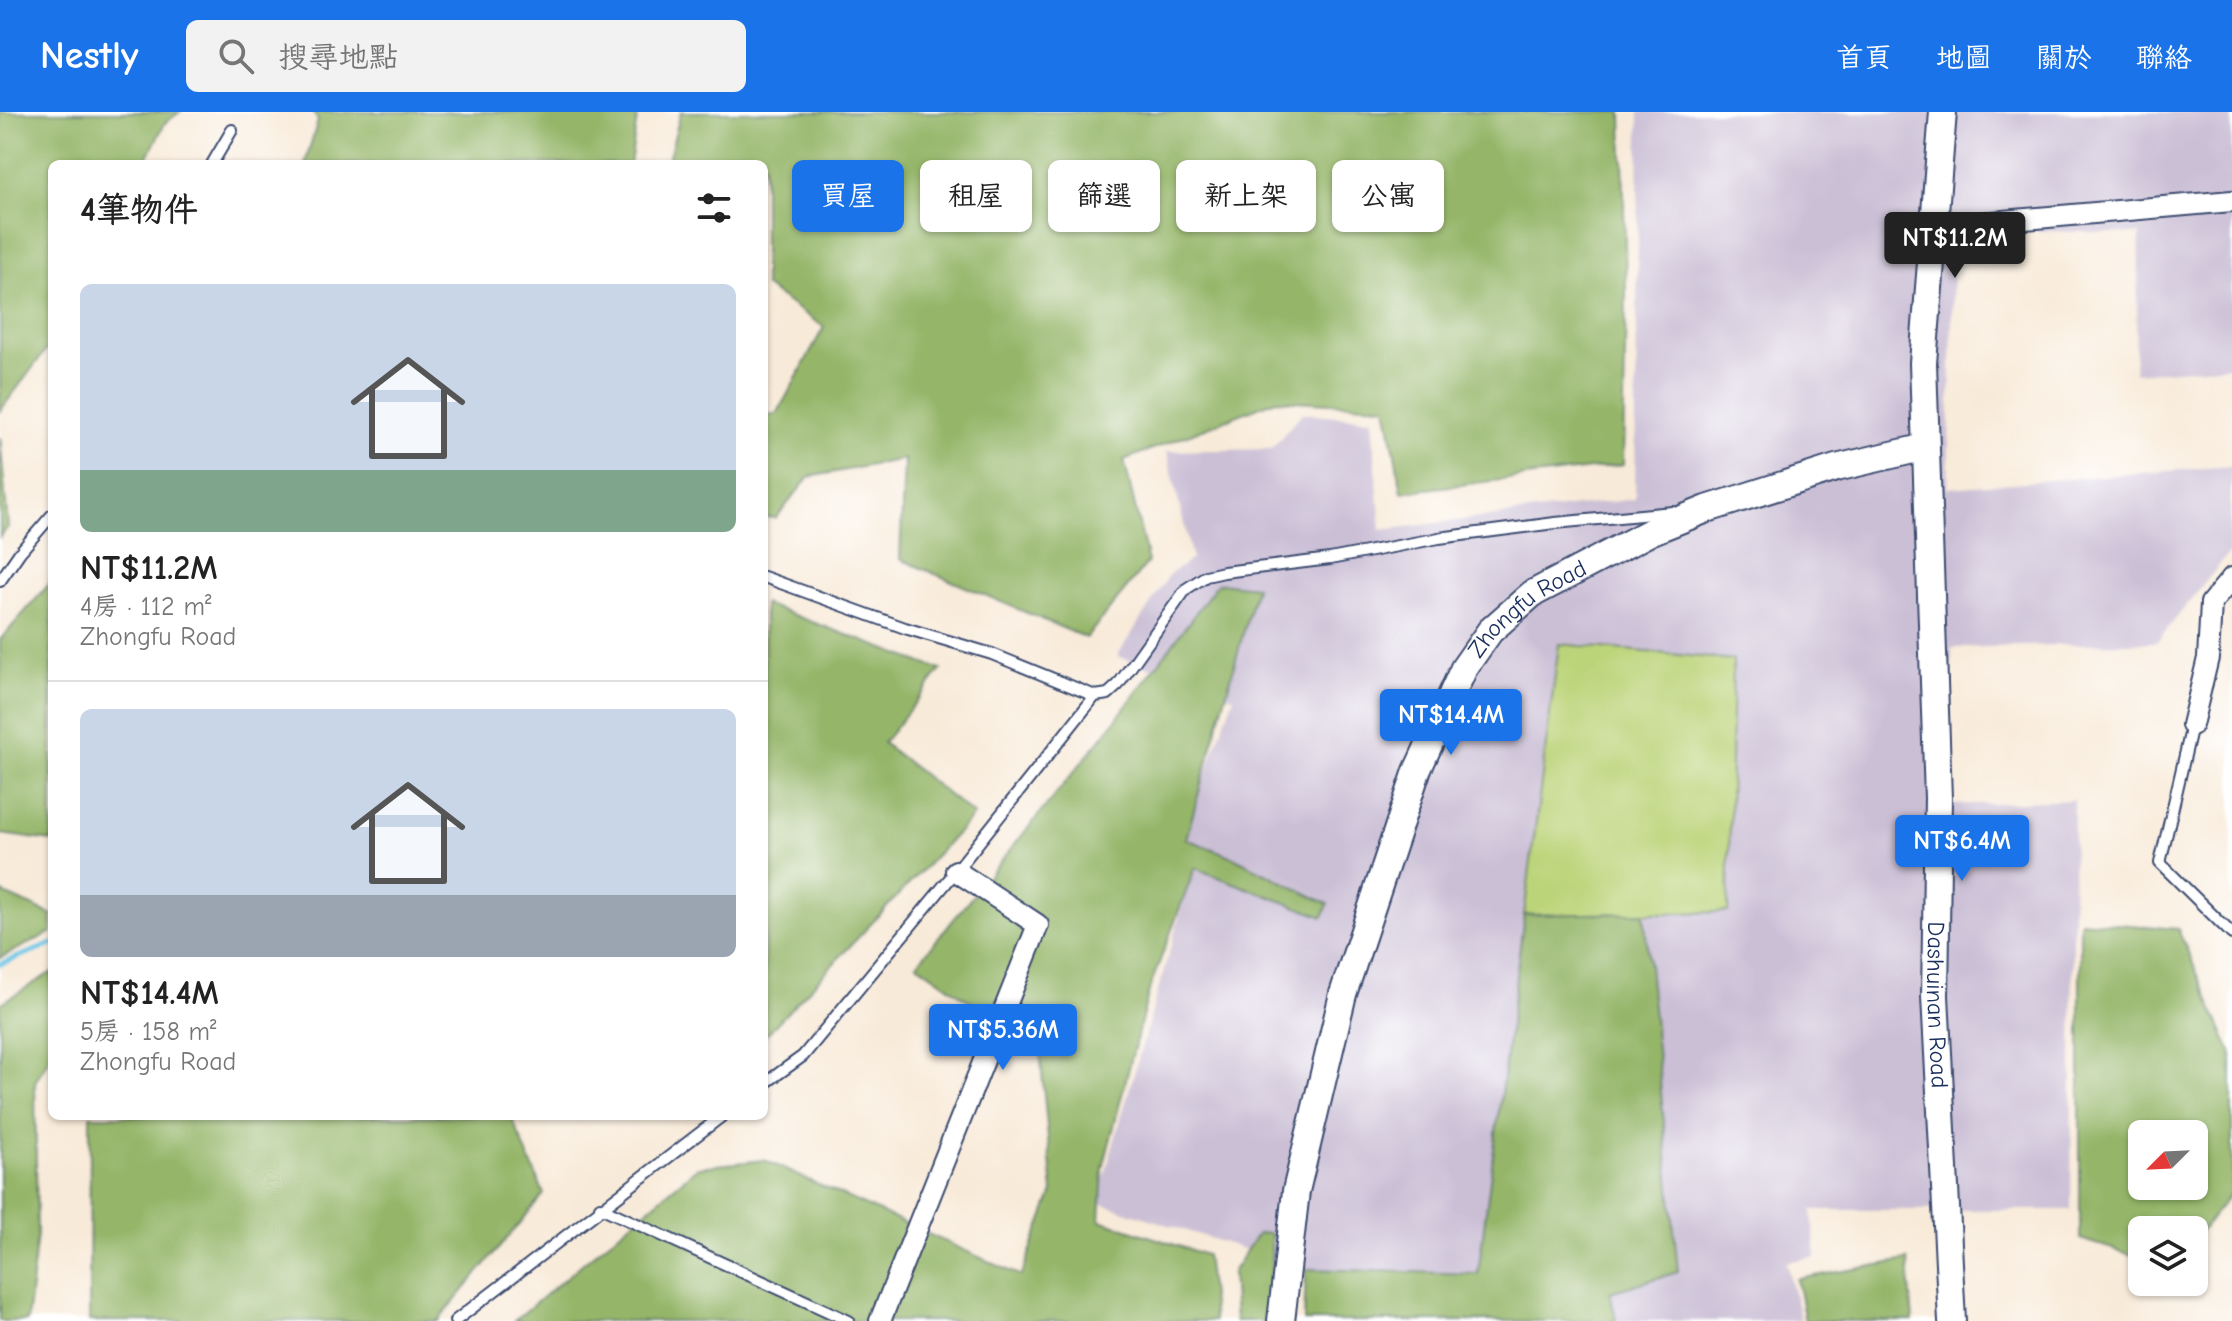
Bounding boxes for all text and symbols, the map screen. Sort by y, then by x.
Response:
search box [186,20,746,92]
text: Nestly [40,34,138,78]
icon: search [214,34,258,78]
text: 搜尋地點 [278,40,398,75]
text: 首頁 [1836,42,1892,74]
text: 地圖 [1936,42,1992,74]
text: 關於 [2036,42,2092,74]
text: 聯絡 [2136,42,2192,74]
chip: 買屋 [792,160,904,232]
chip: 租屋 [920,160,1032,232]
chip: 篩選 [1048,160,1160,232]
chip: 新上架 [1176,160,1316,232]
chip: 公寓 [1332,160,1444,232]
icon: filters [692,186,736,230]
text: 4筆物件 [80,190,198,230]
pin: NT$11.2M [1872,212,2038,280]
text: NT$11.2M [1902,223,2008,253]
icon: home [336,336,480,480]
text: NT$11.2M [80,548,218,588]
street label: Zhongfu Road [1462,554,1591,663]
text: 4房 · 112 m² [80,592,211,622]
text: Zhongfu Road [80,622,236,652]
pin: NT$14.4M [1368,689,1534,757]
text: NT$14.4M [1398,700,1504,730]
icon: home [336,761,480,905]
pin: NT$6.4M [1888,815,2036,883]
text: NT$6.4M [1913,826,2011,856]
street label: Dashuinan Road [1921,921,1954,1089]
text: NT$14.4M [80,973,219,1013]
pin: NT$5.36M [920,1004,1086,1072]
text: NT$5.36M [947,1015,1059,1045]
text: 5房 · 158 m² [80,1017,216,1047]
text: Zhongfu Road [80,1047,236,1077]
north arrow [2128,1120,2208,1200]
map controls [2128,1120,2208,1296]
button: layers [2128,1216,2208,1296]

